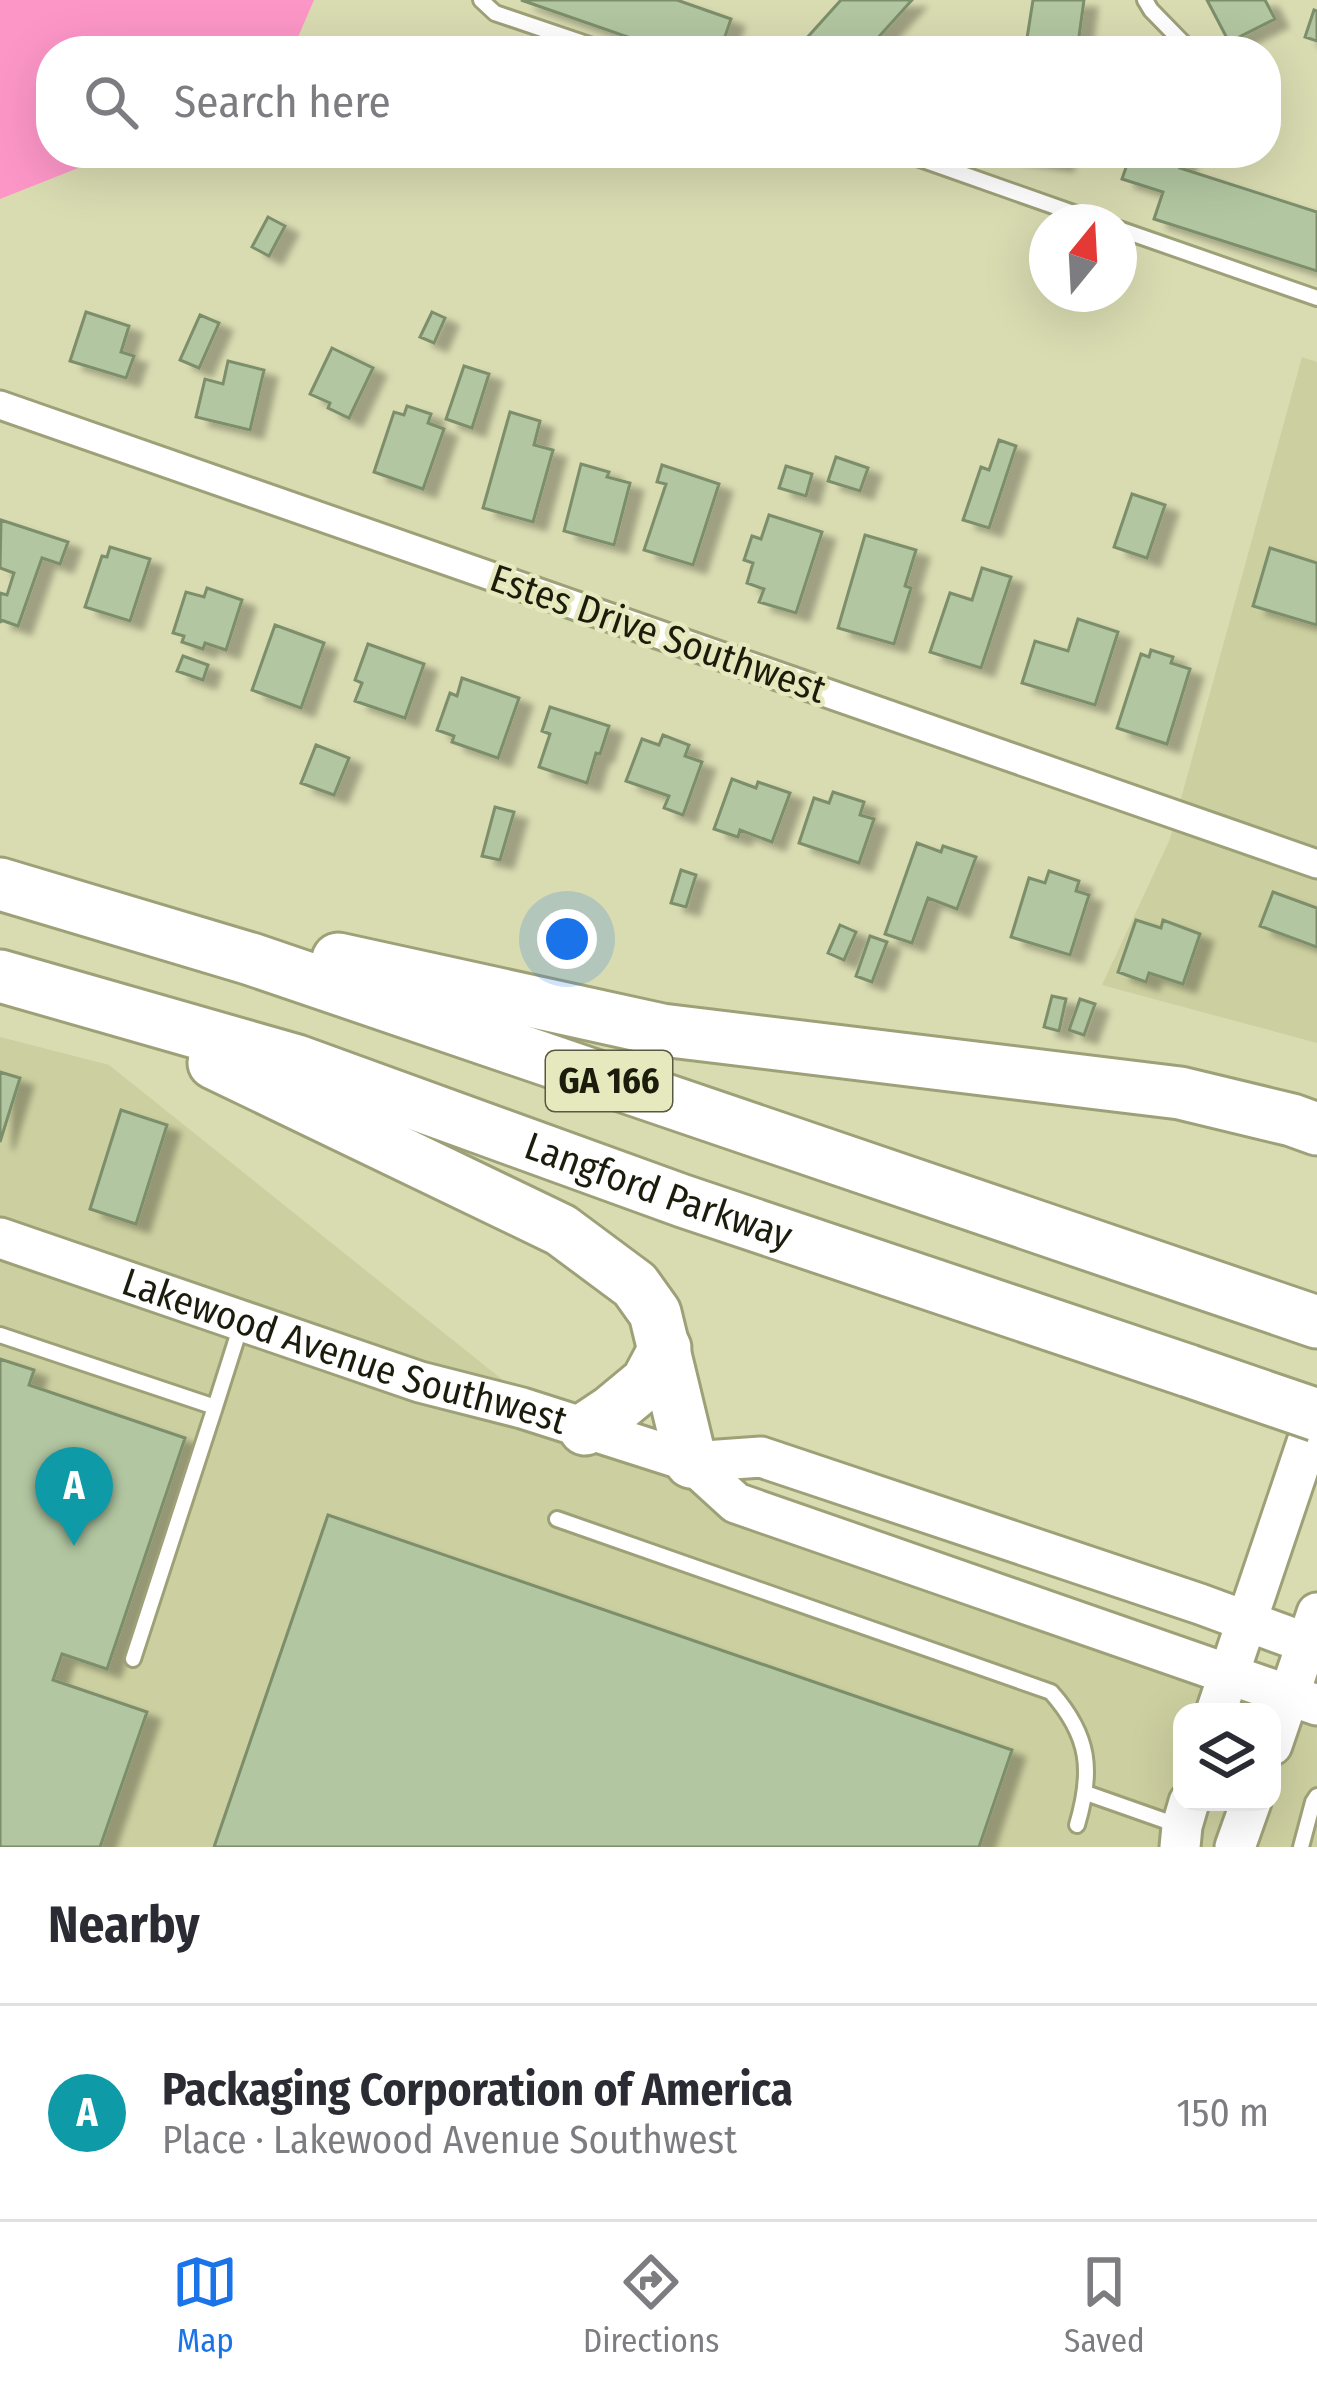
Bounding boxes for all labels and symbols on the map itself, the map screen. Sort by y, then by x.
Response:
north arrow [1029,204,1137,312]
street label: Estes Drive Southwest [484,555,832,713]
your location [537,909,597,969]
road number: GA 166 [546,1051,672,1111]
street label: Langford Parkway [519,1123,798,1259]
street label: Lakewood Avenue Southwest [116,1259,573,1444]
pin: A [35,1447,113,1546]

